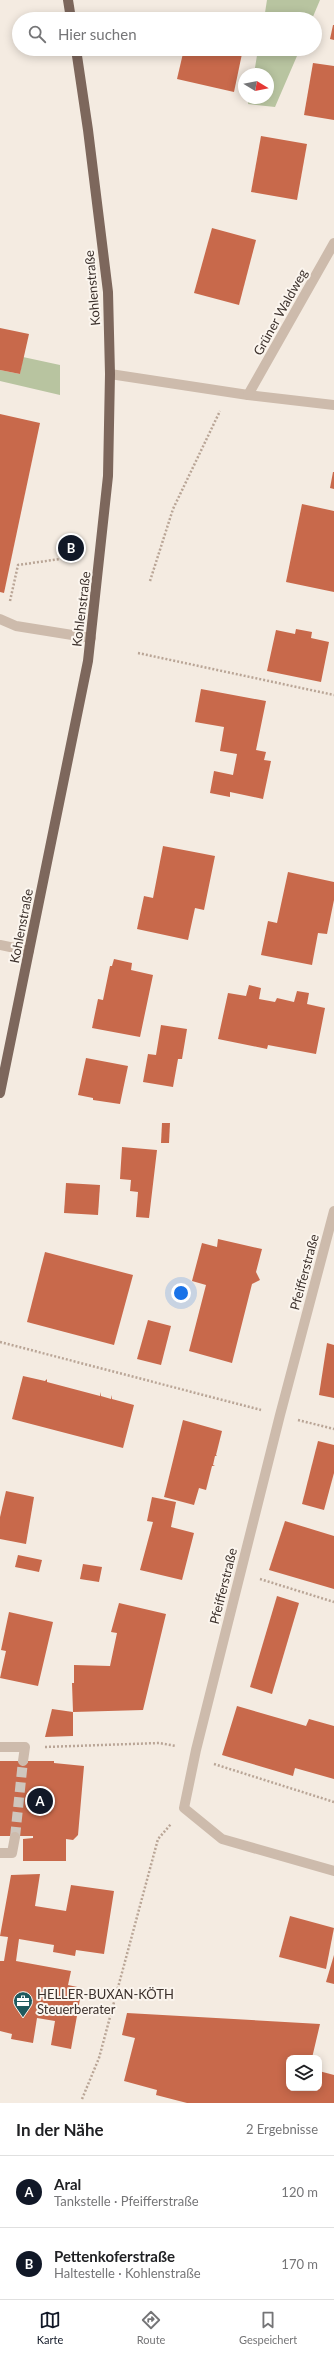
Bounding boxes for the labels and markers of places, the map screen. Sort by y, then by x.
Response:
pin: B [58,533,84,563]
pin: A [27,1786,53,1816]
place label: HELLER-BUXAN-KÖTH Steuerberater [37,1986,174,2017]
office icon: HELLER-BUXAN-KÖTH Steuerberater [12,1990,34,2018]

